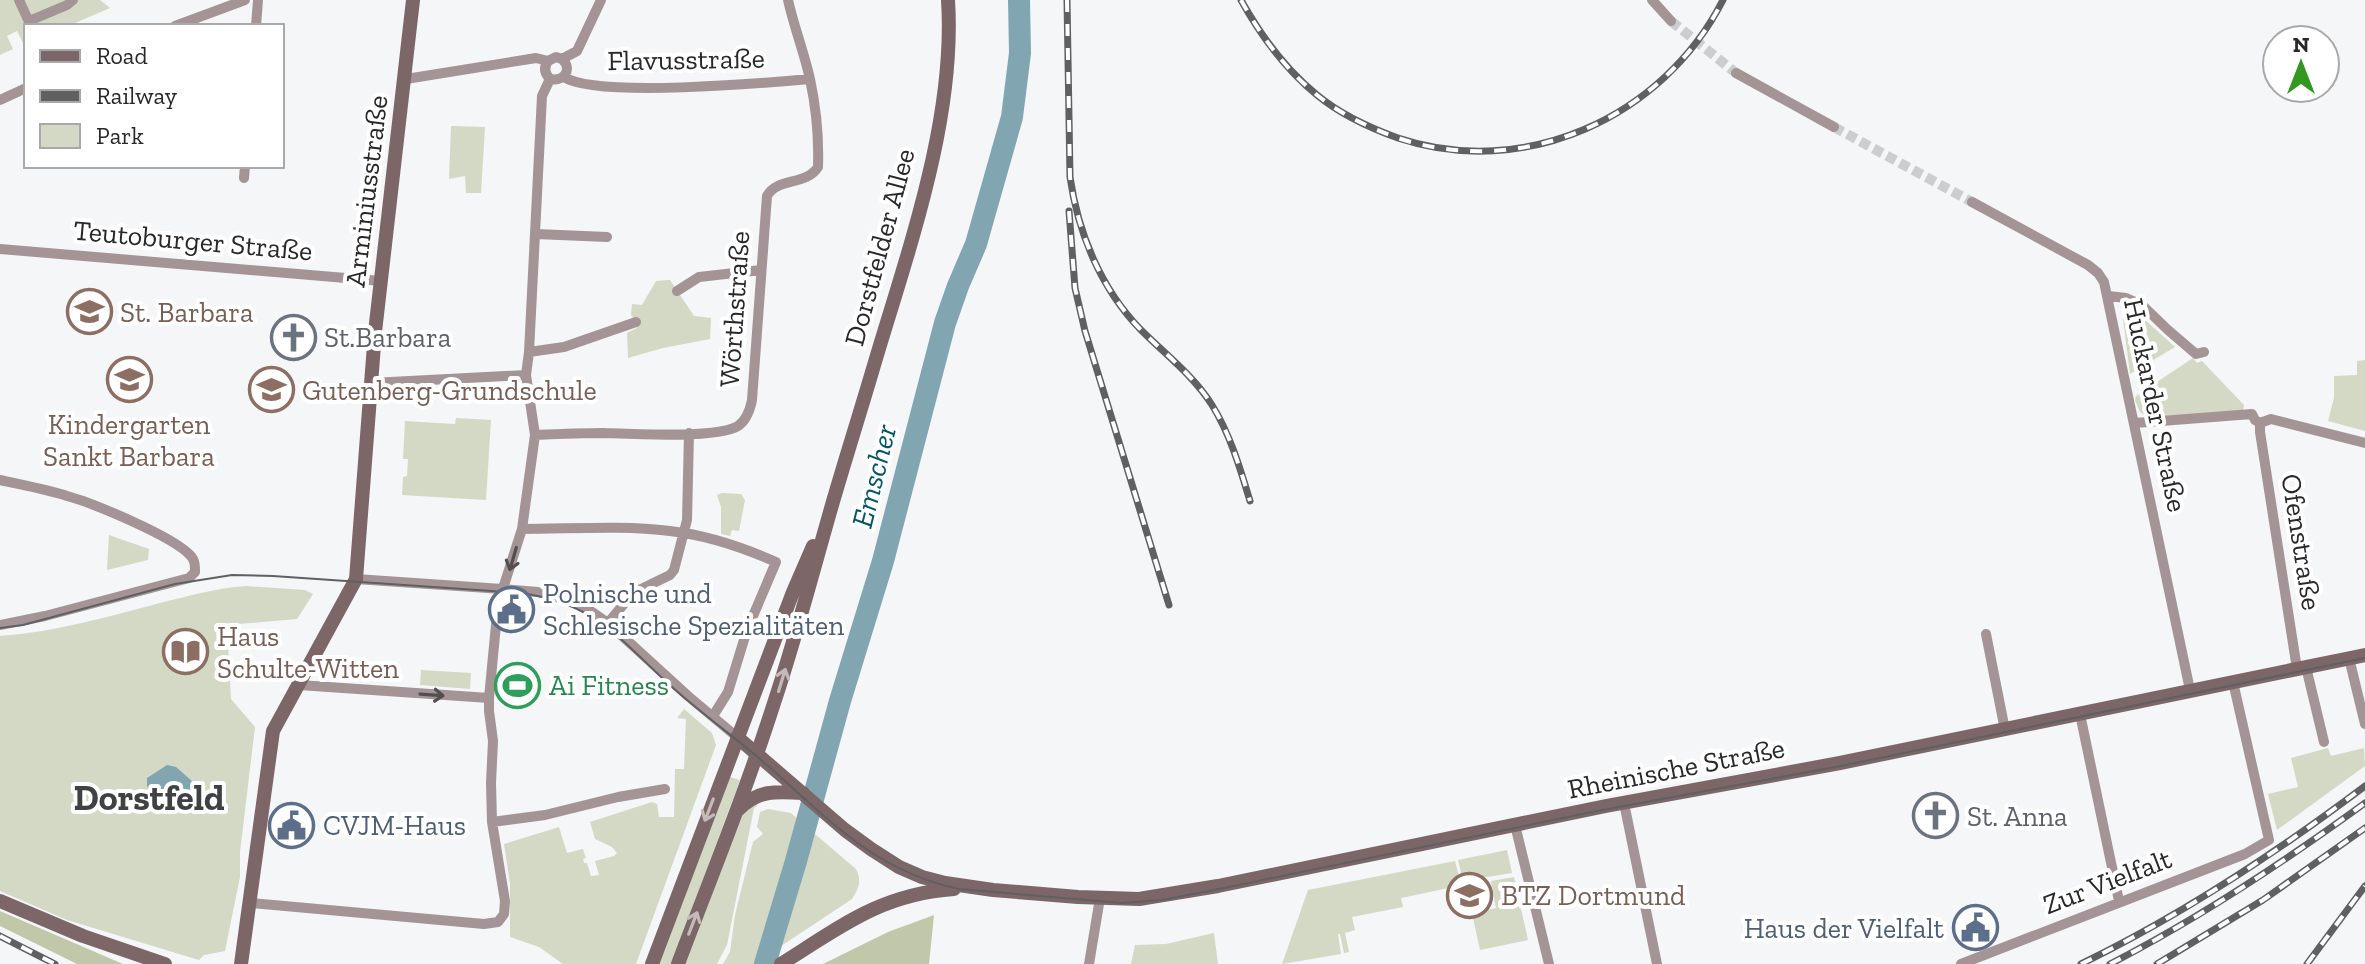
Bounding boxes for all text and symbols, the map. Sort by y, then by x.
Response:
legend [24,24,284,168]
north arrow [2261,24,2341,104]
text: N [2293,31,2310,58]
text: Road [96,41,148,70]
street label: Flavusstraße [607,42,765,77]
text: Railway [96,81,178,110]
street label: Arminiusstraße [338,93,395,289]
text: Park [96,121,144,150]
street label: Dorstfelder Allee [837,145,922,349]
street label: Teutoburger Straße [72,214,314,267]
street label: Wörthstraße [713,230,756,388]
school or university icon: St. Barbara [65,288,113,336]
street label: Huckarder Straße [2117,295,2194,515]
place label: St. Barbara [120,296,254,329]
church icon: St.Barbara [269,313,317,361]
place label: St.Barbara [324,321,452,354]
school or university icon: Kindergarten Sankt Barbara [105,355,153,403]
school or university icon: Gutenberg-Grundschule [247,366,295,414]
place label: Gutenberg-Grundschule [302,374,597,407]
place label: Kindergarten Sankt Barbara [43,408,215,473]
water label: Emscher [844,420,904,531]
street label: Ofenstraße [2274,471,2329,613]
one-way arrow [505,546,519,571]
place label: Polnische und Schlesische Spezialitäten [543,577,844,642]
public building icon: Polnische und Schlesische Spezialitäten [488,585,536,633]
place label: Haus Schulte-Witten [217,620,399,685]
library icon: Haus Schulte-Witten [162,628,210,676]
sports icon: Ai Fitness [494,661,542,709]
one-way arrow [775,667,790,693]
place label: Ai Fitness [549,669,669,702]
one-way arrow [418,688,445,703]
street label: Rheinische Straße [1565,731,1787,806]
district label: Dorstfeld [74,776,225,819]
church icon: St. Anna [1912,792,1960,840]
one-way arrow [701,797,715,822]
place label: St. Anna [1967,800,2068,833]
public building icon: CVJM-Haus [268,801,316,849]
place label: CVJM-Haus [323,809,466,842]
street label: Zur Vielfalt [2038,842,2177,921]
school or university icon: BTZ Dortmund [1446,871,1494,919]
place label: BTZ Dortmund [1501,879,1685,912]
public building icon: Haus der Vielfalt [1951,904,1999,952]
one-way arrow [687,912,701,936]
place label: Haus der Vielfalt [1744,912,1945,945]

